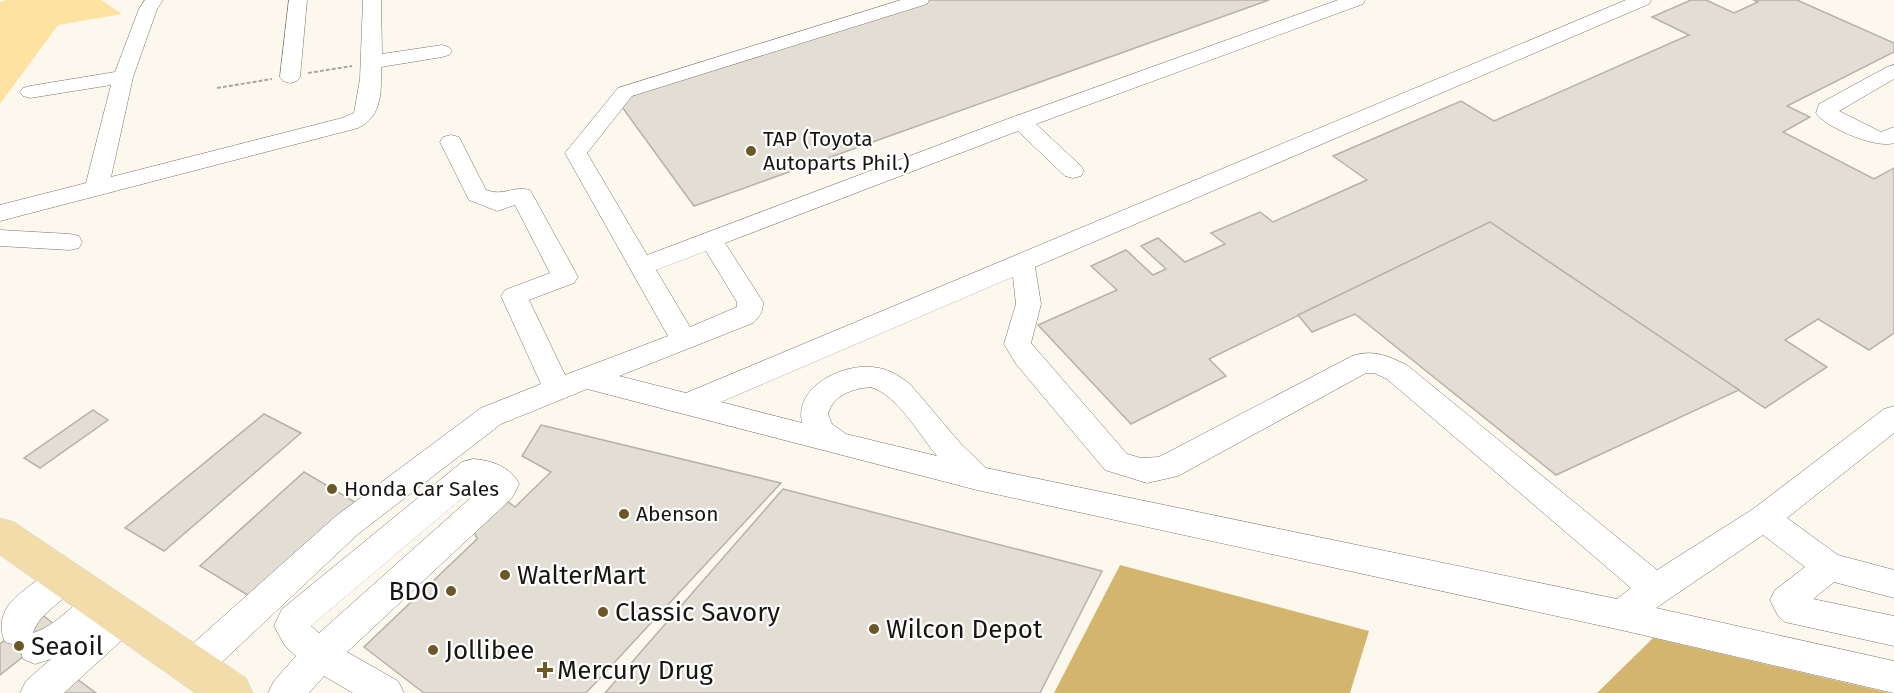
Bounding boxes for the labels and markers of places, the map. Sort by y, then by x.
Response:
place label: TAP (Toyota Autoparts Phil.) [763,126,910,176]
marker: TAP (Toyota Autoparts Phil.) [744,144,758,158]
place label: Honda Car Sales [344,476,499,502]
marker: Honda Car Sales [325,482,339,496]
place label: Abenson [636,501,719,527]
marker: Abenson [617,507,631,521]
place label: WalterMart [517,560,647,591]
marker: WalterMart [498,568,512,582]
place label: BDO [388,576,439,607]
marker: BDO [444,584,458,598]
place label: Classic Savory [615,597,780,628]
marker: Classic Savory [596,605,610,619]
place label: Wilcon Depot [886,614,1043,645]
marker: Wilcon Depot [867,622,881,636]
place label: Seaoil [31,631,104,662]
place label: Jollibee [445,635,534,666]
marker: Seaoil [12,639,26,653]
marker: Jollibee [426,643,440,657]
place label: Mercury Drug [557,655,714,686]
marker: Mercury Drug [538,663,552,677]

